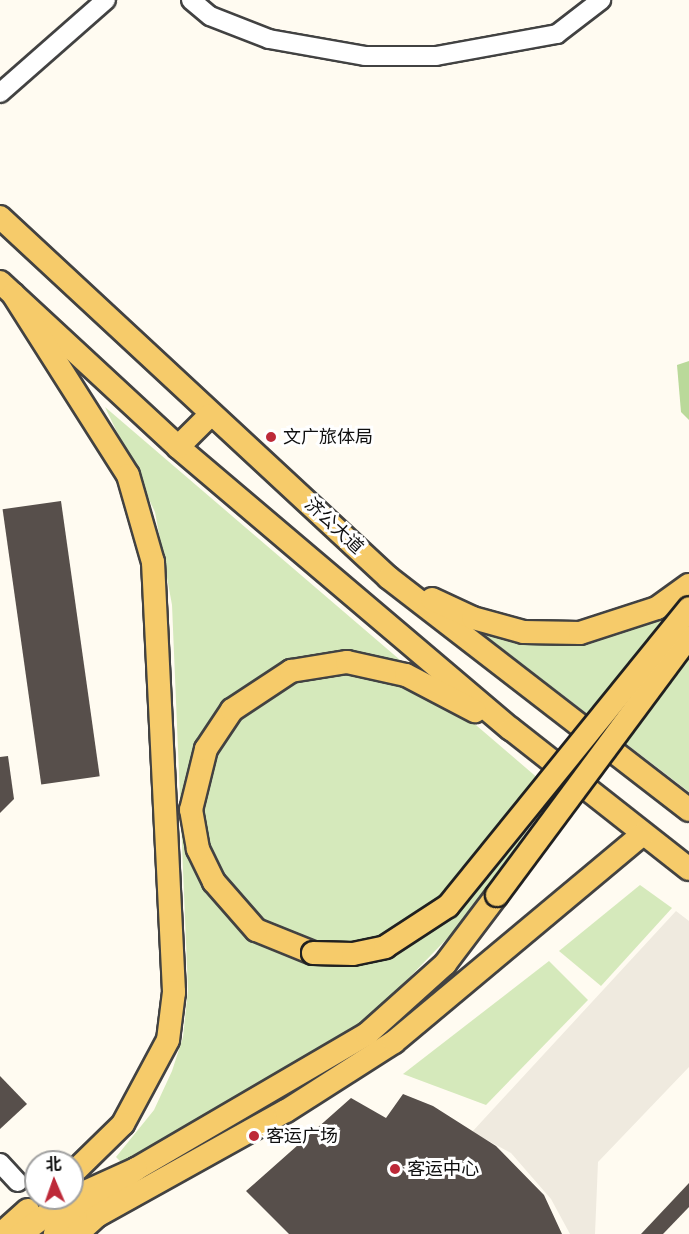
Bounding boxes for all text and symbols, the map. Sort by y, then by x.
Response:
place label: 文广旅体局 [283,426,373,448]
marker: 文广旅体局 [264,430,278,444]
street label: 济公大道 [300,494,368,558]
place label: 客运广场 [266,1125,338,1147]
marker: 客运广场 [247,1129,261,1143]
north arrow [24,1150,84,1210]
text: 北 [45,1154,62,1174]
place label: 客运中心 [407,1158,479,1180]
marker: 客运中心 [388,1162,402,1176]

